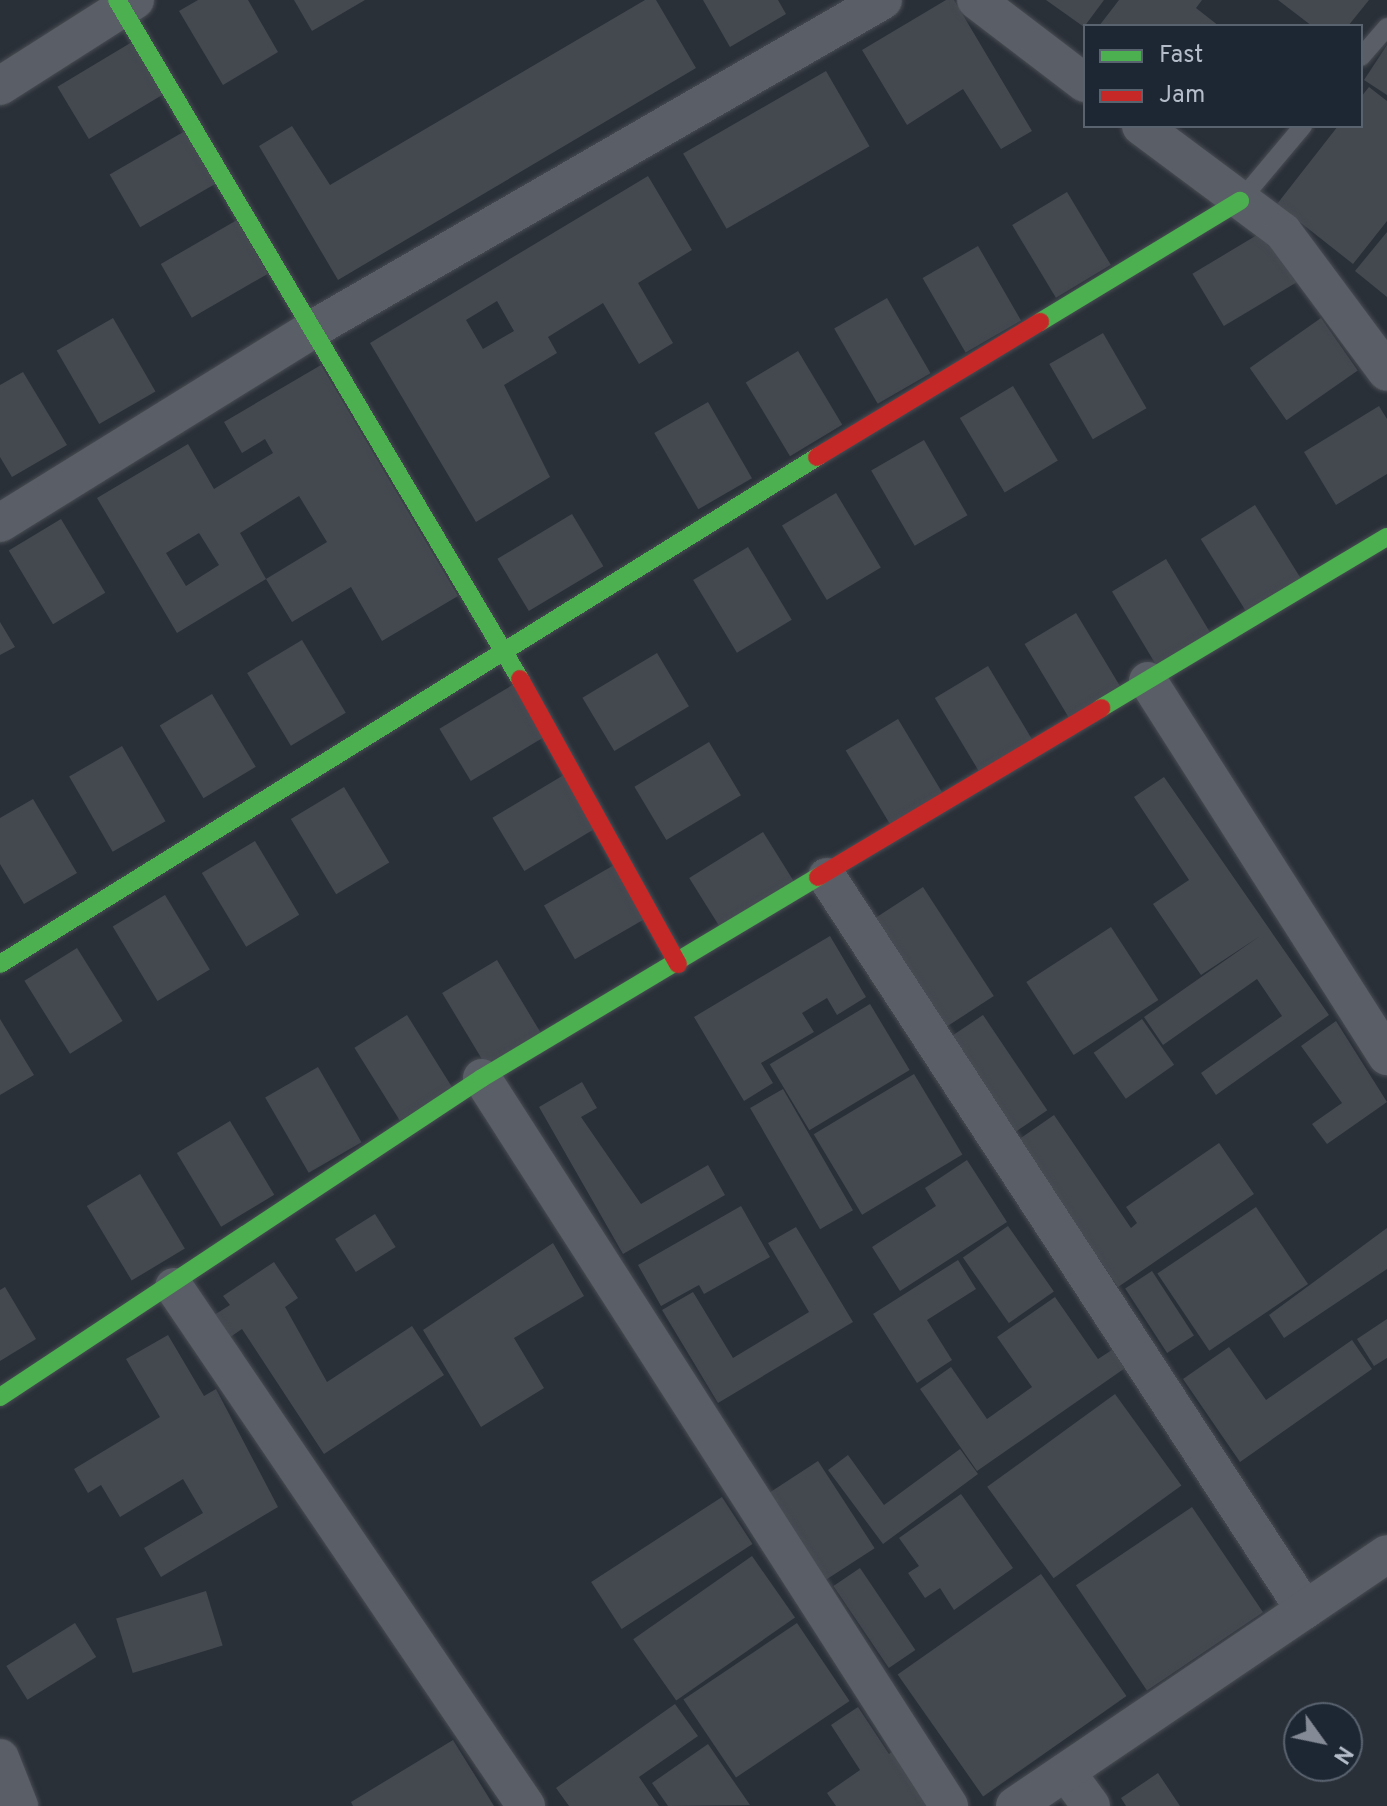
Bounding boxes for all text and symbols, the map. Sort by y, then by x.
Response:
legend [1083,24,1363,128]
text: Fast [1159,41,1203,71]
text: Jam [1159,81,1205,111]
north arrow [1283,1702,1363,1782]
text: N [1326,1740,1357,1768]

